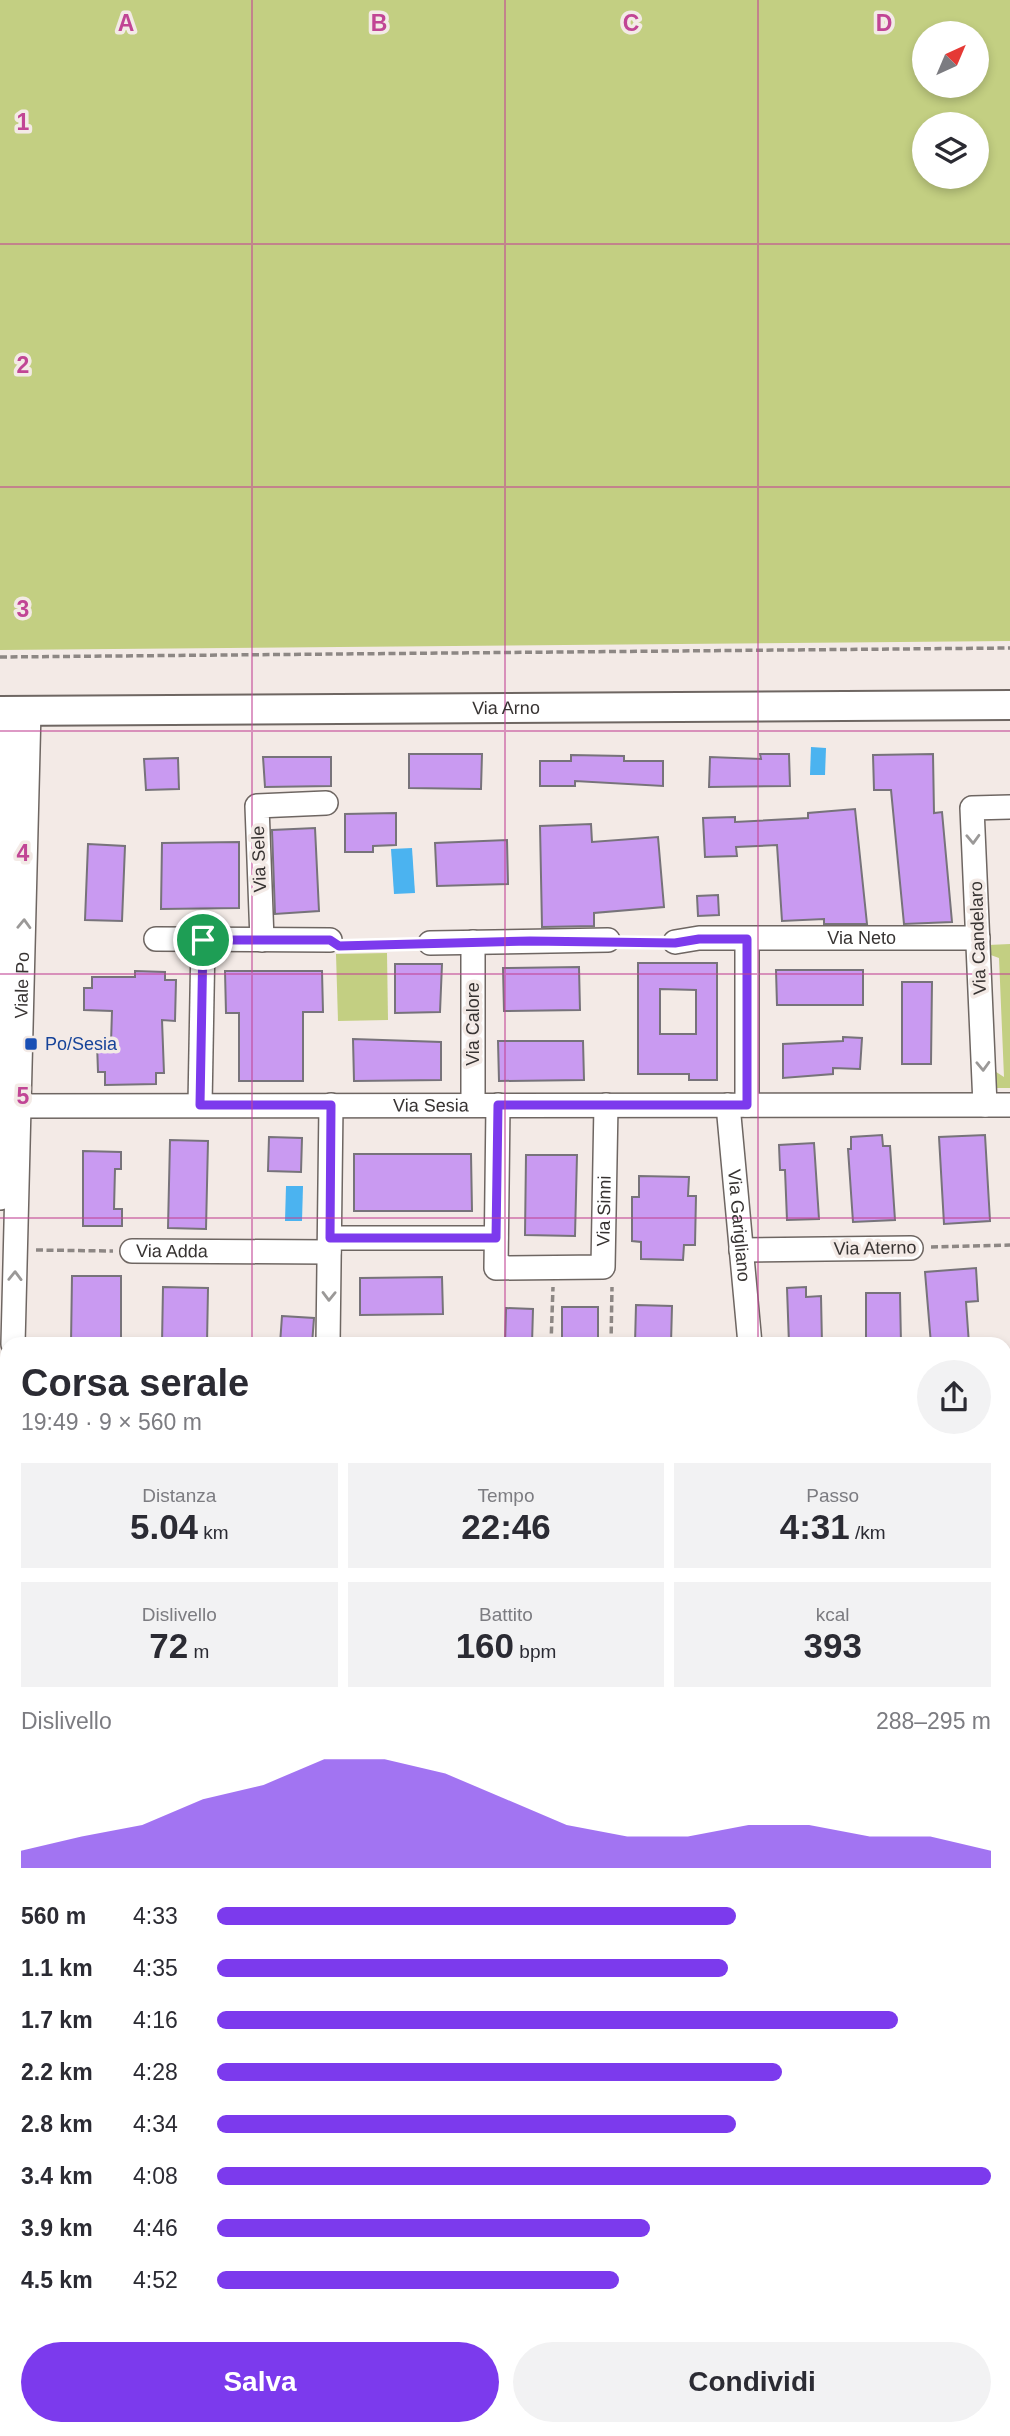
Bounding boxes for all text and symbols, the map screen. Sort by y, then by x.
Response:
text: A [118,10,134,36]
text: B [371,10,387,36]
text: C [623,10,639,36]
text: D [876,10,892,36]
north arrow [912,21,989,98]
map controls [912,21,989,189]
text: 1 [17,109,30,135]
button: layers [912,112,989,189]
text: 2 [17,352,29,378]
text: 3 [17,596,29,622]
street label: Via Arno [472,698,540,718]
street label: Via Sele [248,825,270,893]
one-way arrow [966,833,981,844]
text: 4 [17,840,30,866]
street label: Via Candelaro [966,881,990,995]
pin [173,910,233,970]
one-way arrow [16,919,32,929]
icon: arrive [184,921,222,959]
street label: Via Neto [827,928,896,948]
street label: Viale Po [11,951,33,1019]
street label: Via Calore [463,982,483,1066]
place label: Po/Sesia [45,1034,118,1054]
marker: Po/Sesia [23,1036,39,1052]
one-way arrow [976,1061,991,1072]
text: 5 [17,1083,30,1109]
street label: Via Sesia [393,1096,470,1116]
street label: Via Garigliano [724,1168,754,1283]
street label: Via Sinni [593,1175,615,1247]
street label: Via Aterno [833,1237,917,1259]
street label: Via Adda [136,1241,209,1261]
one-way arrow [7,1270,22,1281]
one-way arrow [321,1291,337,1302]
button: share [917,1360,991,1434]
text: Corsa serale [21,1362,249,1404]
text: 19:49 · 9 × 560 m [21,1409,202,1435]
text: Distanza [142,1485,216,1506]
text: Tempo [477,1485,535,1506]
text: Passo [806,1485,859,1506]
text: 5.04 [130,1507,198,1546]
text: 22:46 [461,1507,551,1546]
text: 4:31 [780,1507,850,1546]
text: km [198,1522,229,1543]
text: /km [850,1522,886,1543]
text: Dislivello [142,1604,217,1625]
text: Battito [479,1604,533,1625]
text: kcal [816,1604,850,1625]
text: 72 [149,1626,188,1665]
text: 160 [456,1626,514,1665]
text: 393 [803,1626,862,1665]
text: m [188,1641,209,1662]
text: bpm [514,1641,556,1662]
text: Dislivello [21,1708,112,1734]
text: 288–295 m [876,1708,991,1734]
text: 560 m [21,1903,86,1929]
text: 4:33 [133,1903,178,1929]
text: 1.1 km [21,1955,93,1981]
text: 4:35 [133,1955,178,1981]
text: 1.7 km [21,2007,93,2033]
text: 4:16 [133,2007,178,2033]
text: 2.2 km [21,2059,93,2085]
text: 4:28 [133,2059,178,2085]
text: 2.8 km [21,2111,93,2137]
text: 4:34 [133,2111,178,2137]
text: 3.4 km [21,2163,93,2189]
text: 4:08 [133,2163,178,2189]
text: 3.9 km [21,2215,93,2241]
text: 4:46 [133,2215,178,2241]
text: 4.5 km [21,2267,93,2293]
text: 4:52 [133,2267,178,2293]
button: Salva [21,2342,499,2422]
button: Condividi [513,2342,991,2422]

